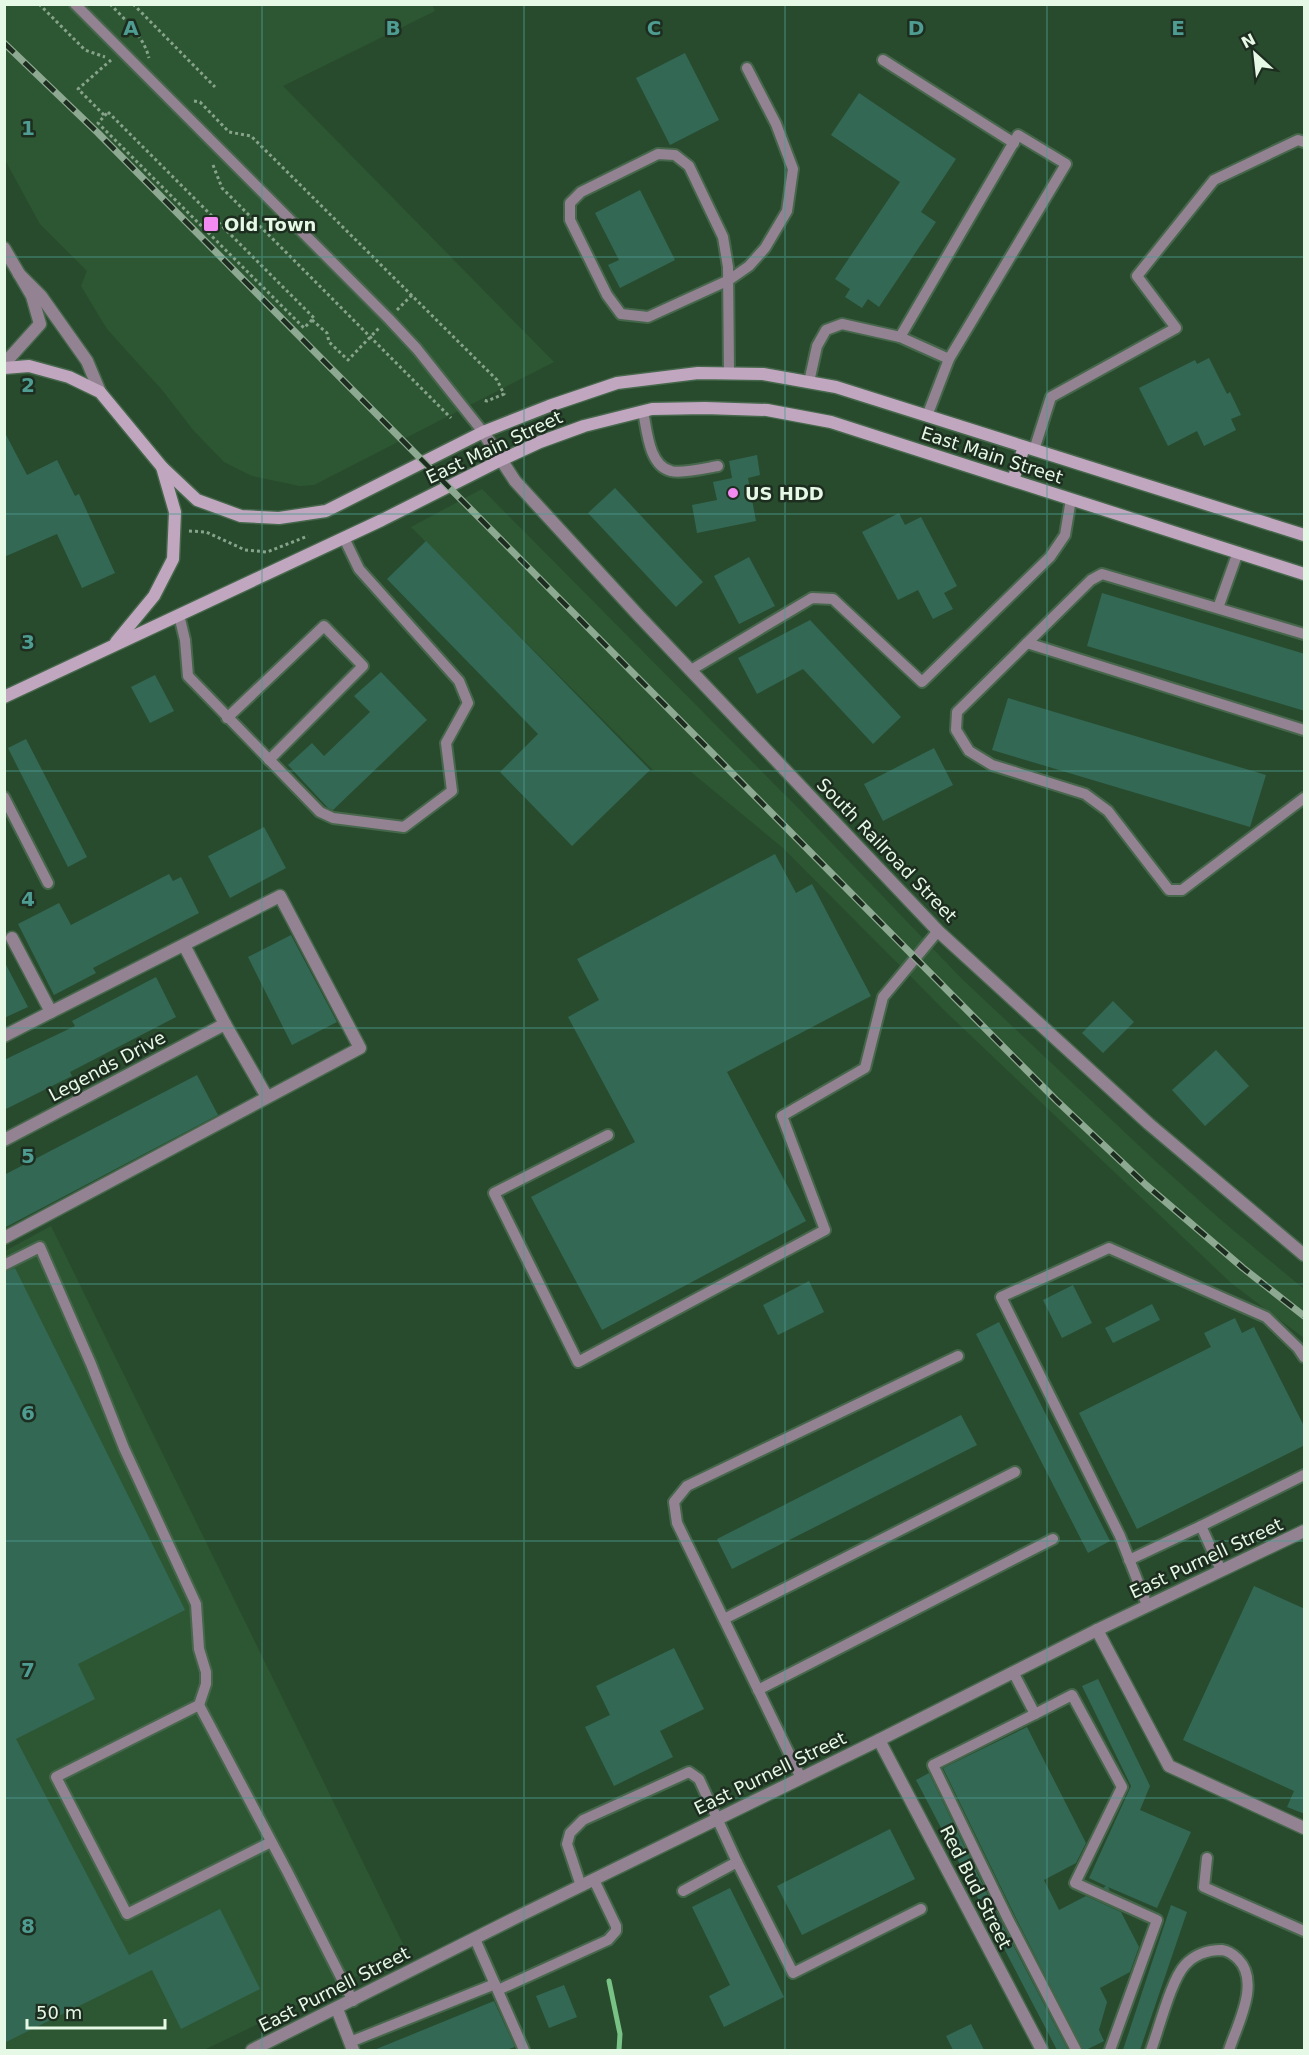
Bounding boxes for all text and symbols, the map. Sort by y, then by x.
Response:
text: A [123,16,139,40]
text: B [385,16,401,40]
text: C [647,16,661,40]
text: D [908,16,924,40]
text: E [1171,16,1185,40]
north arrow [1225,24,1285,84]
text: N [1238,30,1259,53]
text: 1 [21,116,35,140]
place label: Old Town [224,214,316,235]
marker: Old Town [202,215,220,233]
text: 2 [21,373,35,397]
street label: East Main Street [423,406,565,488]
street label: East Main Street [918,422,1066,488]
place label: US HDD [745,483,824,504]
marker: US HDD [726,486,740,500]
text: 3 [21,630,35,654]
street label: South Railroad Street [813,774,961,926]
text: 4 [21,887,35,911]
street label: Legends Drive [45,1026,169,1106]
text: 5 [21,1144,35,1168]
text: 6 [21,1401,35,1425]
street label: East Purnell Street [1126,1513,1286,1603]
text: 7 [21,1658,35,1682]
street label: East Purnell Street [691,1727,849,1819]
street label: Red Bud Street [936,1822,1016,1952]
text: 8 [21,1914,35,1938]
street label: East Purnell Street [255,1942,413,2036]
scale bar [27,1992,165,2030]
text: 50 m [36,2002,82,2023]

